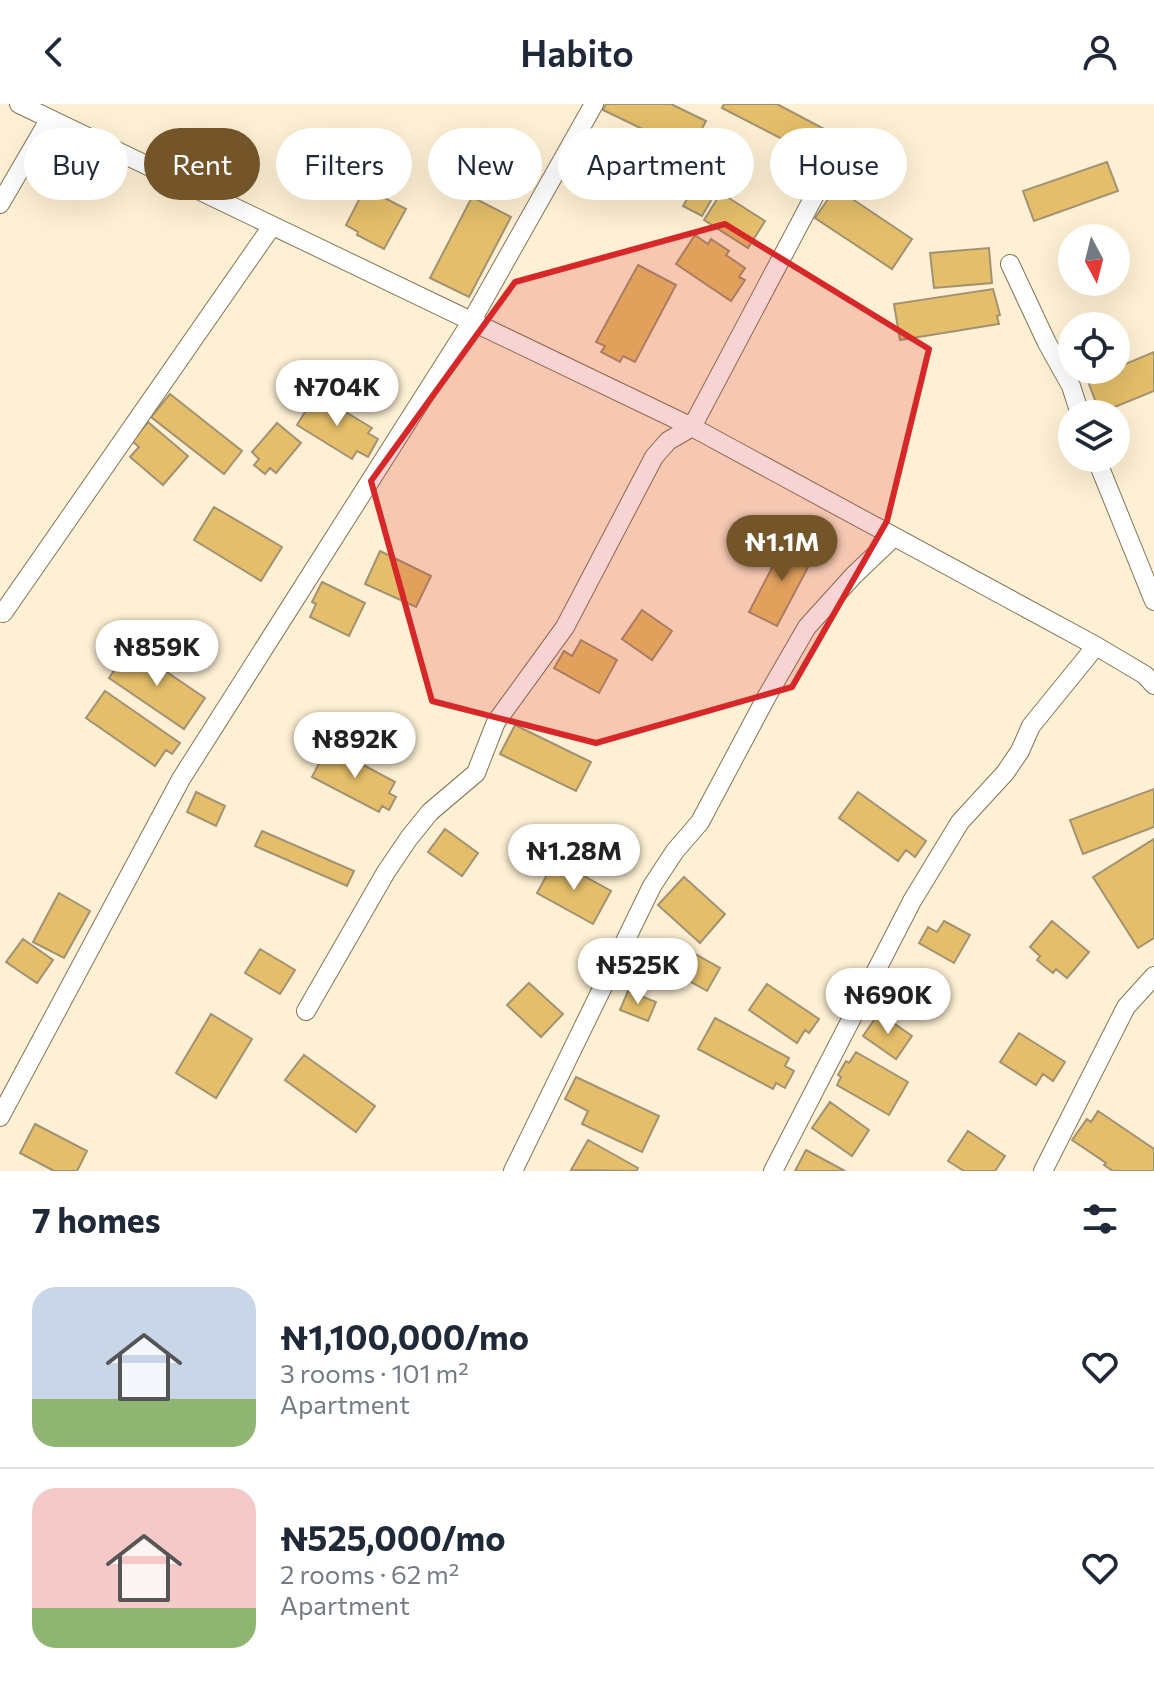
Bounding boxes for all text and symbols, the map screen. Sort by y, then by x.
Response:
icon: back [32,30,76,74]
text: Habito [520,30,634,74]
icon: person [1078,30,1122,74]
chip: Buy [24,128,128,200]
chip: Rent [144,128,260,200]
chip: Filters [276,128,412,200]
chip: New [428,128,542,200]
chip: Apartment [558,128,754,200]
chip: House [770,128,907,200]
north arrow [1058,224,1130,296]
map controls [1058,224,1130,472]
button: locate [1058,312,1130,384]
pin: ₦704K [281,360,393,428]
text: ₦704K [294,370,380,401]
button: layers [1058,400,1130,472]
pin: ₦1.1M [726,515,838,583]
text: ₦1.1M [744,525,820,556]
pin: ₦859K [101,620,213,688]
text: ₦859K [114,630,200,661]
pin: ₦892K [299,712,411,780]
text: ₦892K [312,722,398,753]
pin: ₦1.28M [509,824,639,892]
text: ₦1.28M [526,834,622,865]
pin: ₦525K [582,938,694,1006]
text: ₦525K [596,948,680,979]
pin: ₦690K [832,968,944,1036]
text: ₦690K [844,978,932,1009]
icon: filters [1078,1197,1122,1241]
text: 7 homes [32,1198,161,1240]
text: ₦1,100,000/mo [280,1315,529,1357]
icon: home [96,1319,192,1415]
icon: heart [1078,1345,1122,1389]
text: 3 rooms · 101 m² [280,1357,469,1388]
text: Apartment [280,1388,410,1419]
text: ₦525,000/mo [280,1516,506,1558]
icon: home [96,1520,192,1616]
icon: heart [1078,1546,1122,1590]
text: 2 rooms · 62 m² [280,1558,459,1589]
text: Apartment [280,1589,410,1620]

